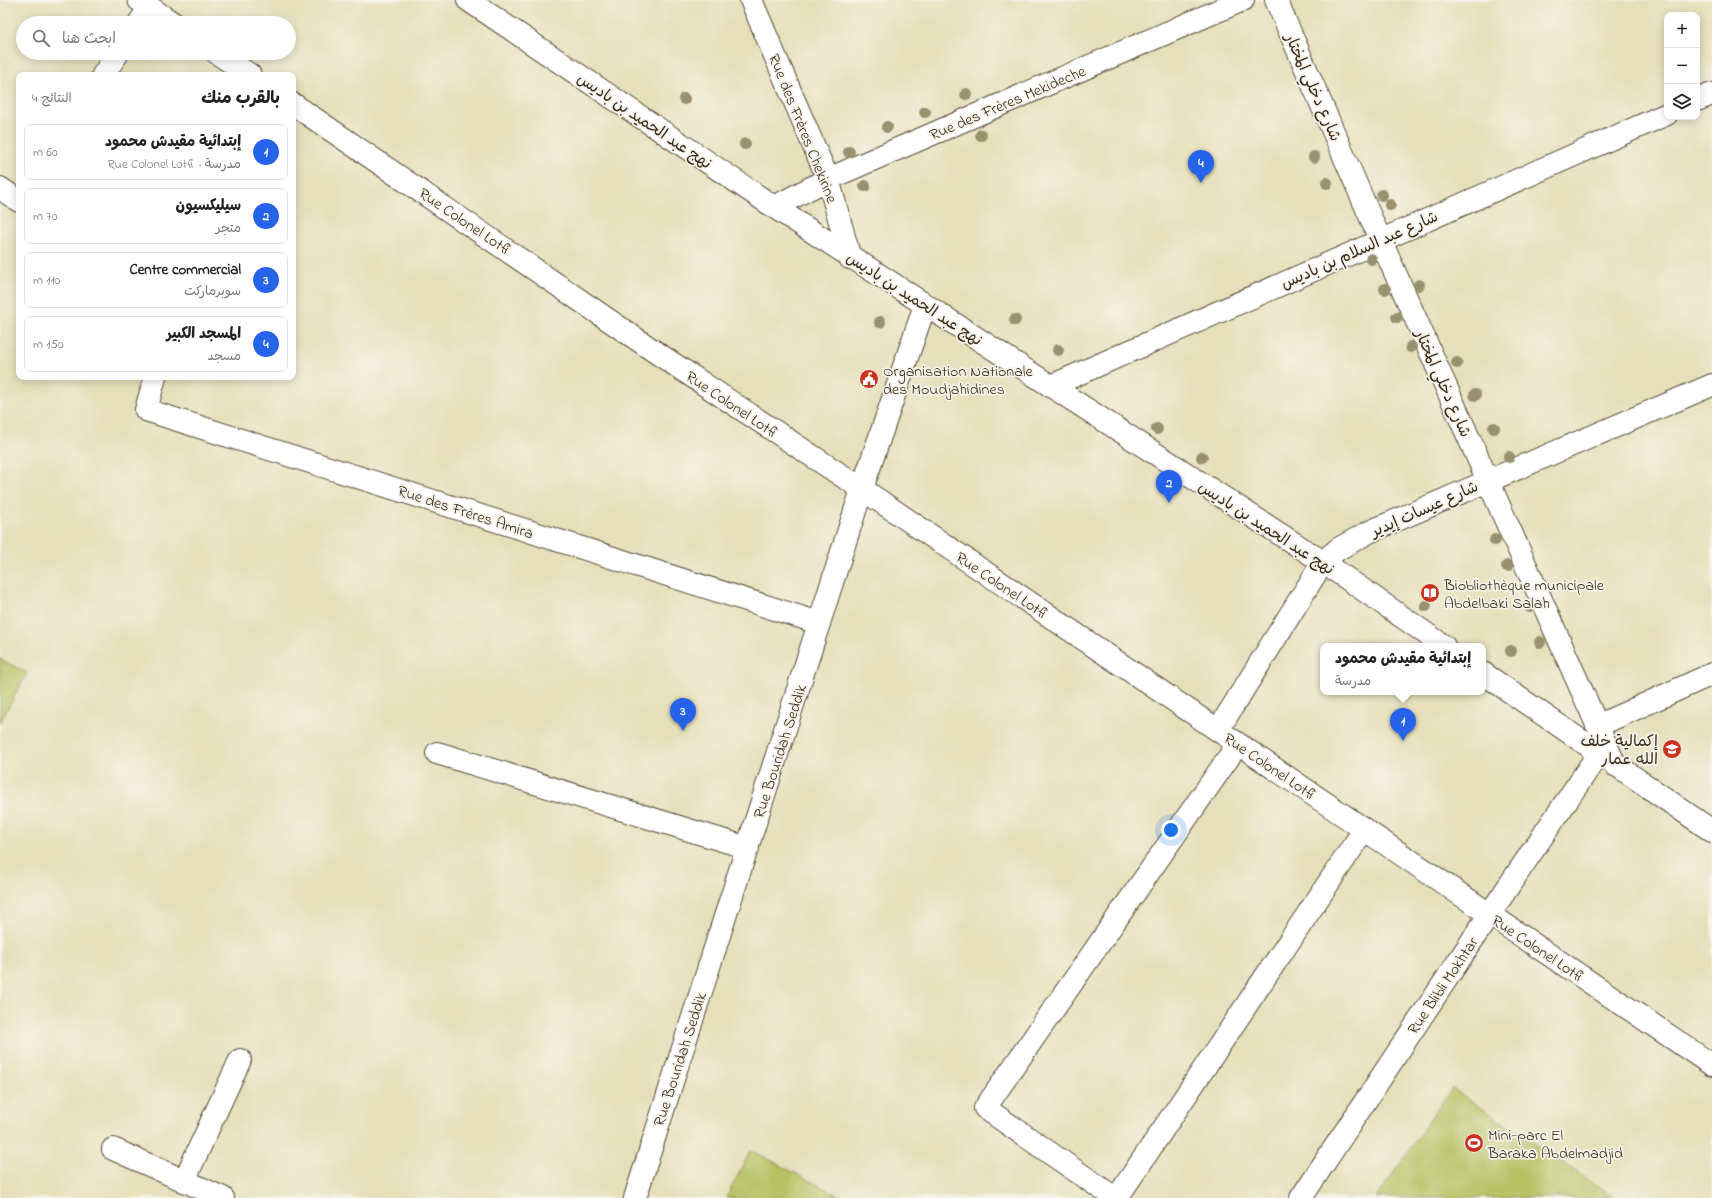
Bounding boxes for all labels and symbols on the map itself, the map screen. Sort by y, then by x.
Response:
street label: شارع دخلي المختار [1276,28,1347,146]
street label: Rue des Frères Chekirine [761,50,843,208]
street label: Rue des Frères Mekideche [926,60,1090,148]
street label: نهج عبد الحميد بن باديس [572,67,716,176]
pin: 4 [1188,150,1214,183]
street label: Rue Colonel Lotfi [413,182,517,263]
street label: شارع عبد السلام بن باديس [1277,205,1442,296]
street label: نهج عبد الحميد بن باديس [841,247,987,353]
street label: شارع دخلي المختار [1406,324,1477,442]
place label: Organisation Nationale des Moudjahidines [883,360,1034,402]
street label: Rue Colonel Lotfi [680,365,784,446]
public building icon: Organisation Nationale des Moudjahidines [858,368,880,390]
pin: 2 [1156,470,1182,503]
street label: شارع عيسات إيدير [1365,475,1483,545]
street label: نهج عبد الحميد بن باديس [1193,476,1339,582]
street label: Rue des Frères Amira [394,480,536,546]
street label: Rue Colonel Lotfi [950,546,1054,627]
place label: Biobliothèque municipale Abdelbaki Salah [1443,574,1605,616]
library icon: Biobliothèque municipale Abdelbaki Salah [1419,582,1441,604]
street label: Rue Bouridah Seddik [748,681,814,822]
pin: 3 [670,698,696,731]
pin: 1 [1390,708,1416,741]
street label: Rue Colonel Lotfi [1218,727,1322,808]
place label: إكمالية خلف الله عمار [1580,730,1658,772]
school or university icon: إكمالية خلف الله عمار [1661,738,1683,760]
your location [1161,820,1181,840]
street label: Rue Colonel Lotfi [1486,909,1590,990]
street label: Rue Blibli Mokhtar [1402,932,1485,1040]
street label: Rue Bouridah Seddik [648,989,714,1130]
place label: Mini-parc El Baraka Abdelmadjid [1487,1124,1623,1166]
sports icon: Mini-parc El Baraka Abdelmadjid [1463,1132,1485,1154]

